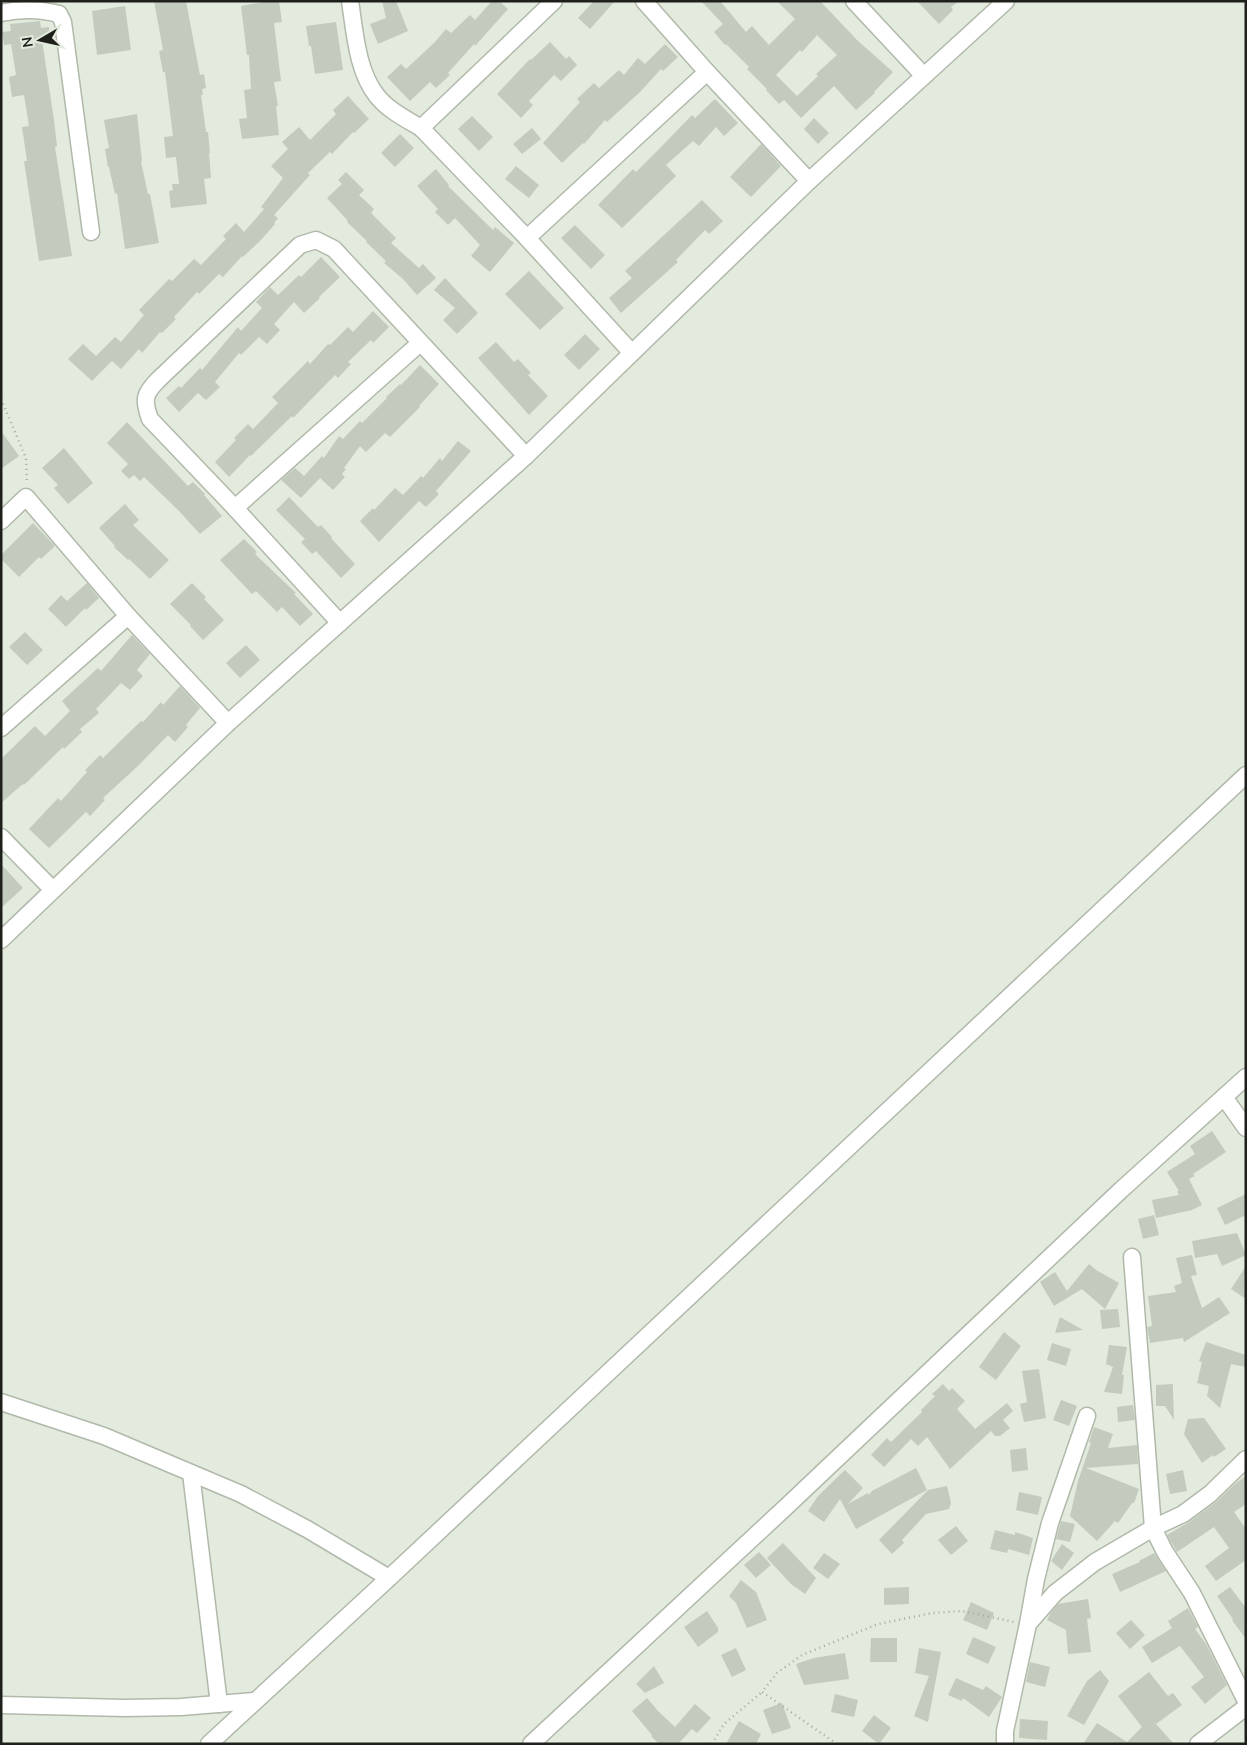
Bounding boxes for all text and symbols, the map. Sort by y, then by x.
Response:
north arrow [15,15,65,65]
text: N [17,35,38,49]

